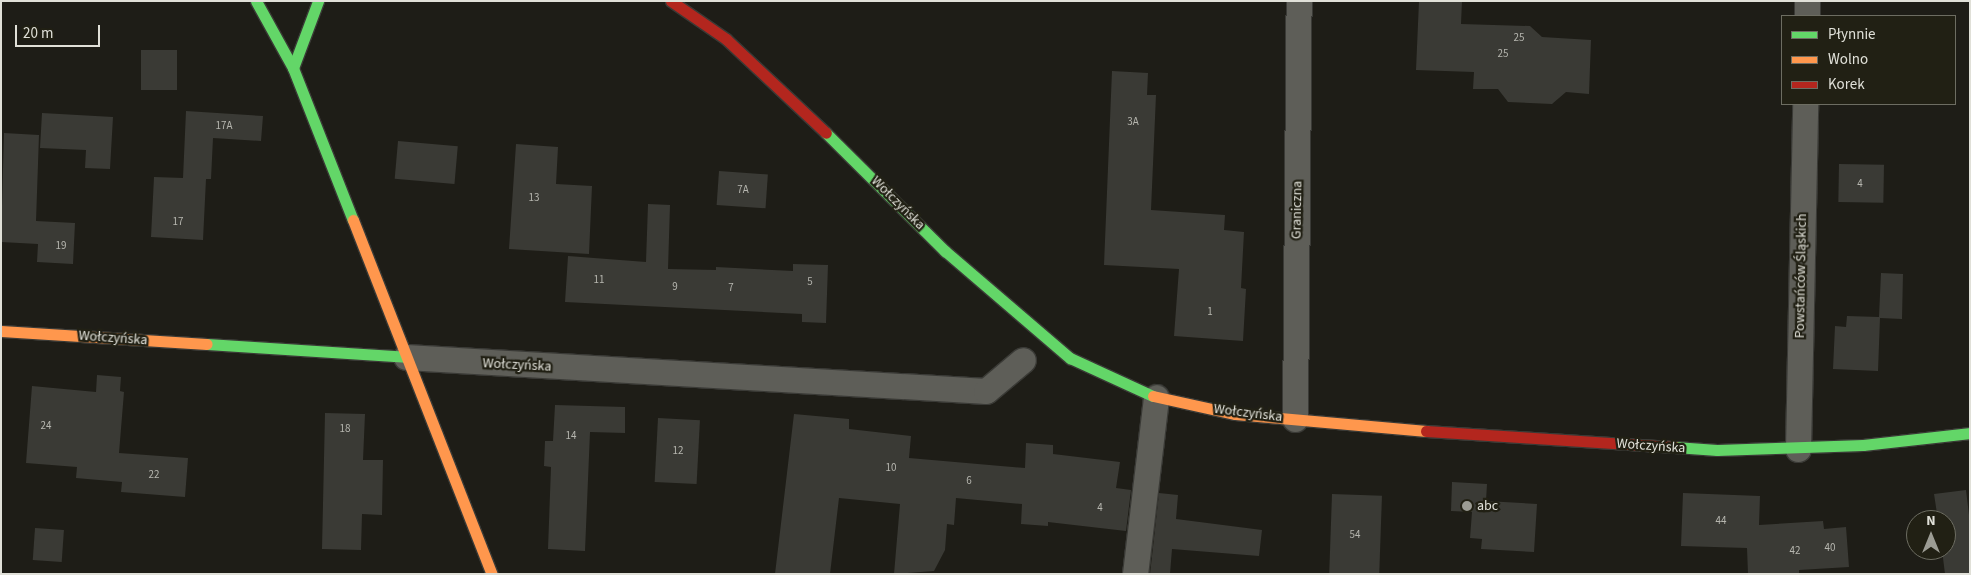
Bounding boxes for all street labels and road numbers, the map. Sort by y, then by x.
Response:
street label: Wołczyńska [868,173,928,233]
street label: Graniczna [1288,181,1306,239]
street label: Powstańców Śląskich [1792,213,1810,339]
street label: Wołczyńska [78,327,148,349]
street label: Wołczyńska [482,355,552,375]
street label: Wołczyńska [1213,400,1283,426]
street label: Wołczyńska [1616,435,1686,457]

